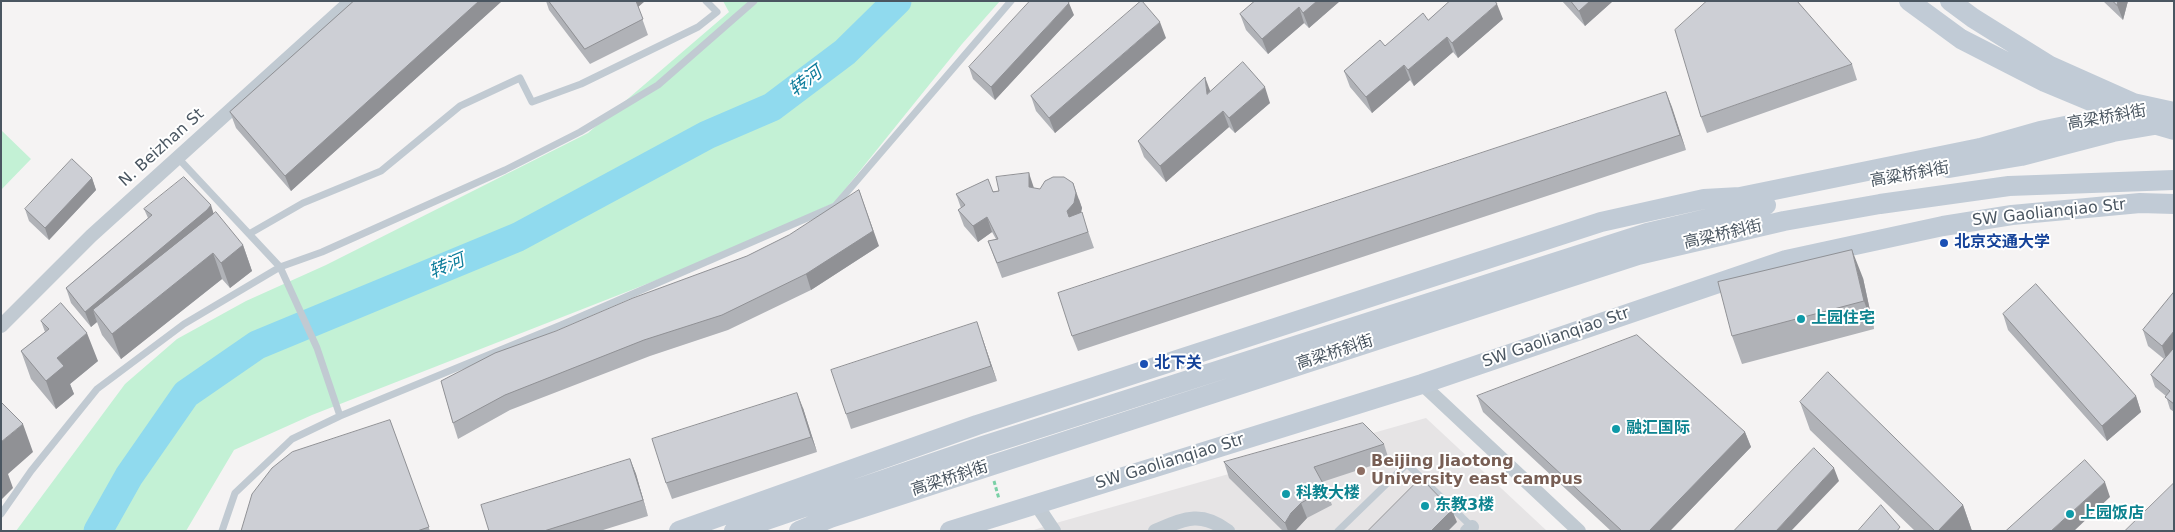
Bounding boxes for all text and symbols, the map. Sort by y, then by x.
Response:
water label: 转河 [785,63,827,101]
street label: 高梁桥斜街 [2066,102,2148,134]
street label: N. Beizhan St [116,105,208,191]
street label: 高粱桥斜街 [1869,159,1951,191]
street label: SW Gaolianqiao Str [1971,195,2127,231]
street label: 高梁桥斜街 [1682,217,1764,253]
place label: 北京交通大学 [1954,233,2050,253]
marker: 北京交通大学 [1938,237,1950,249]
water label: 转河 [426,250,468,284]
street label: SW Gaolianqiao Str [1480,304,1632,372]
place label: 上园住宅 [1811,309,1875,329]
marker: 上园住宅 [1795,313,1807,325]
street label: 高梁桥斜街 [1294,332,1376,374]
place label: 北下关 [1154,354,1202,374]
marker: 北下关 [1138,358,1150,370]
place label: 融汇国际 [1626,419,1690,439]
marker: 融汇国际 [1610,423,1622,435]
street label: SW Gaolianqiao Str [1093,430,1247,494]
place label: Beijing Jiaotong University east campus [1371,452,1582,490]
street label: 高梁桥斜街 [909,458,991,500]
marker: Beijing Jiaotong University east campus [1355,465,1367,477]
place label: 科教大楼 [1296,484,1360,504]
marker: 科教大楼 [1280,488,1292,500]
place label: 东教3楼 [1435,496,1494,516]
marker: 东教3楼 [1419,500,1431,512]
place label: 上园饭店 [2080,504,2144,524]
marker: 上园饭店 [2064,508,2076,520]

